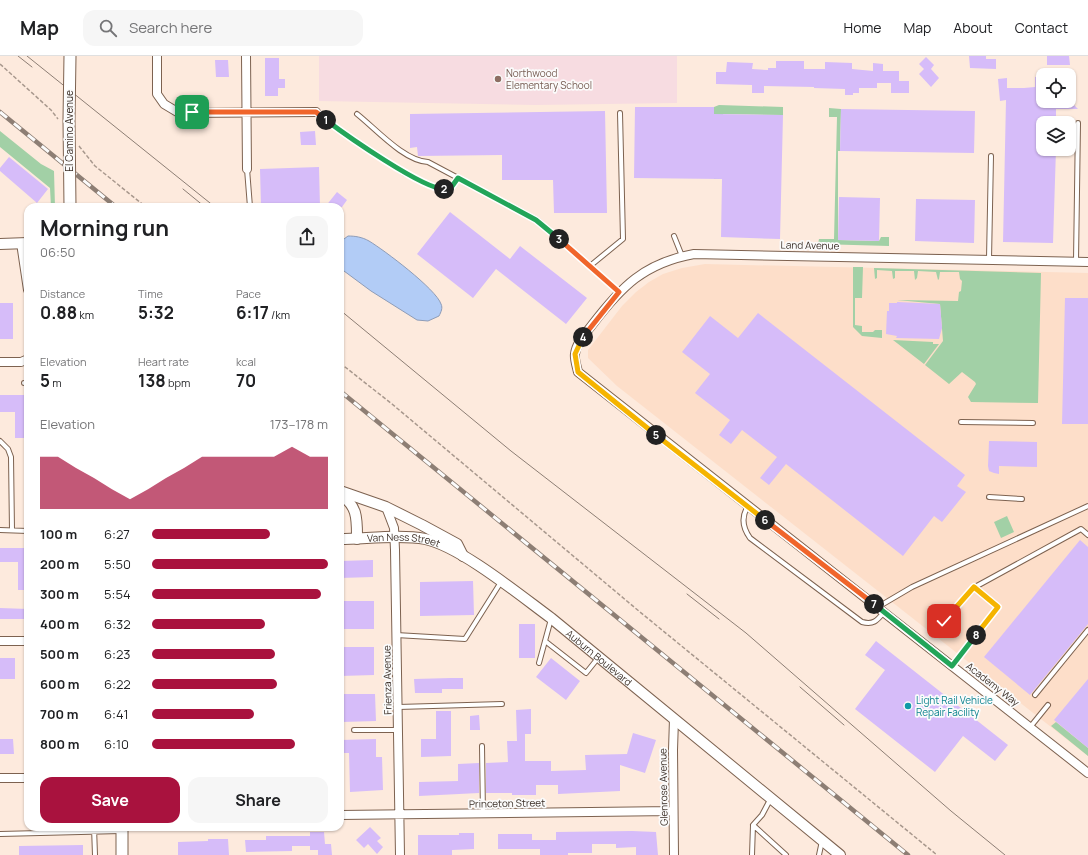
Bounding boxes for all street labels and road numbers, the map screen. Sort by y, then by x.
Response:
street label: El Camino Avenue [62,90,76,172]
street label: Land Avenue [781,237,840,253]
street label: Van Ness Street [367,530,443,550]
street label: Auburn Boulevard [563,626,635,689]
street label: Frienza Avenue [379,645,395,715]
street label: Academy Way [963,659,1023,710]
street label: Glenrose Avenue [655,748,671,826]
street label: Princeton Street [469,795,545,811]

